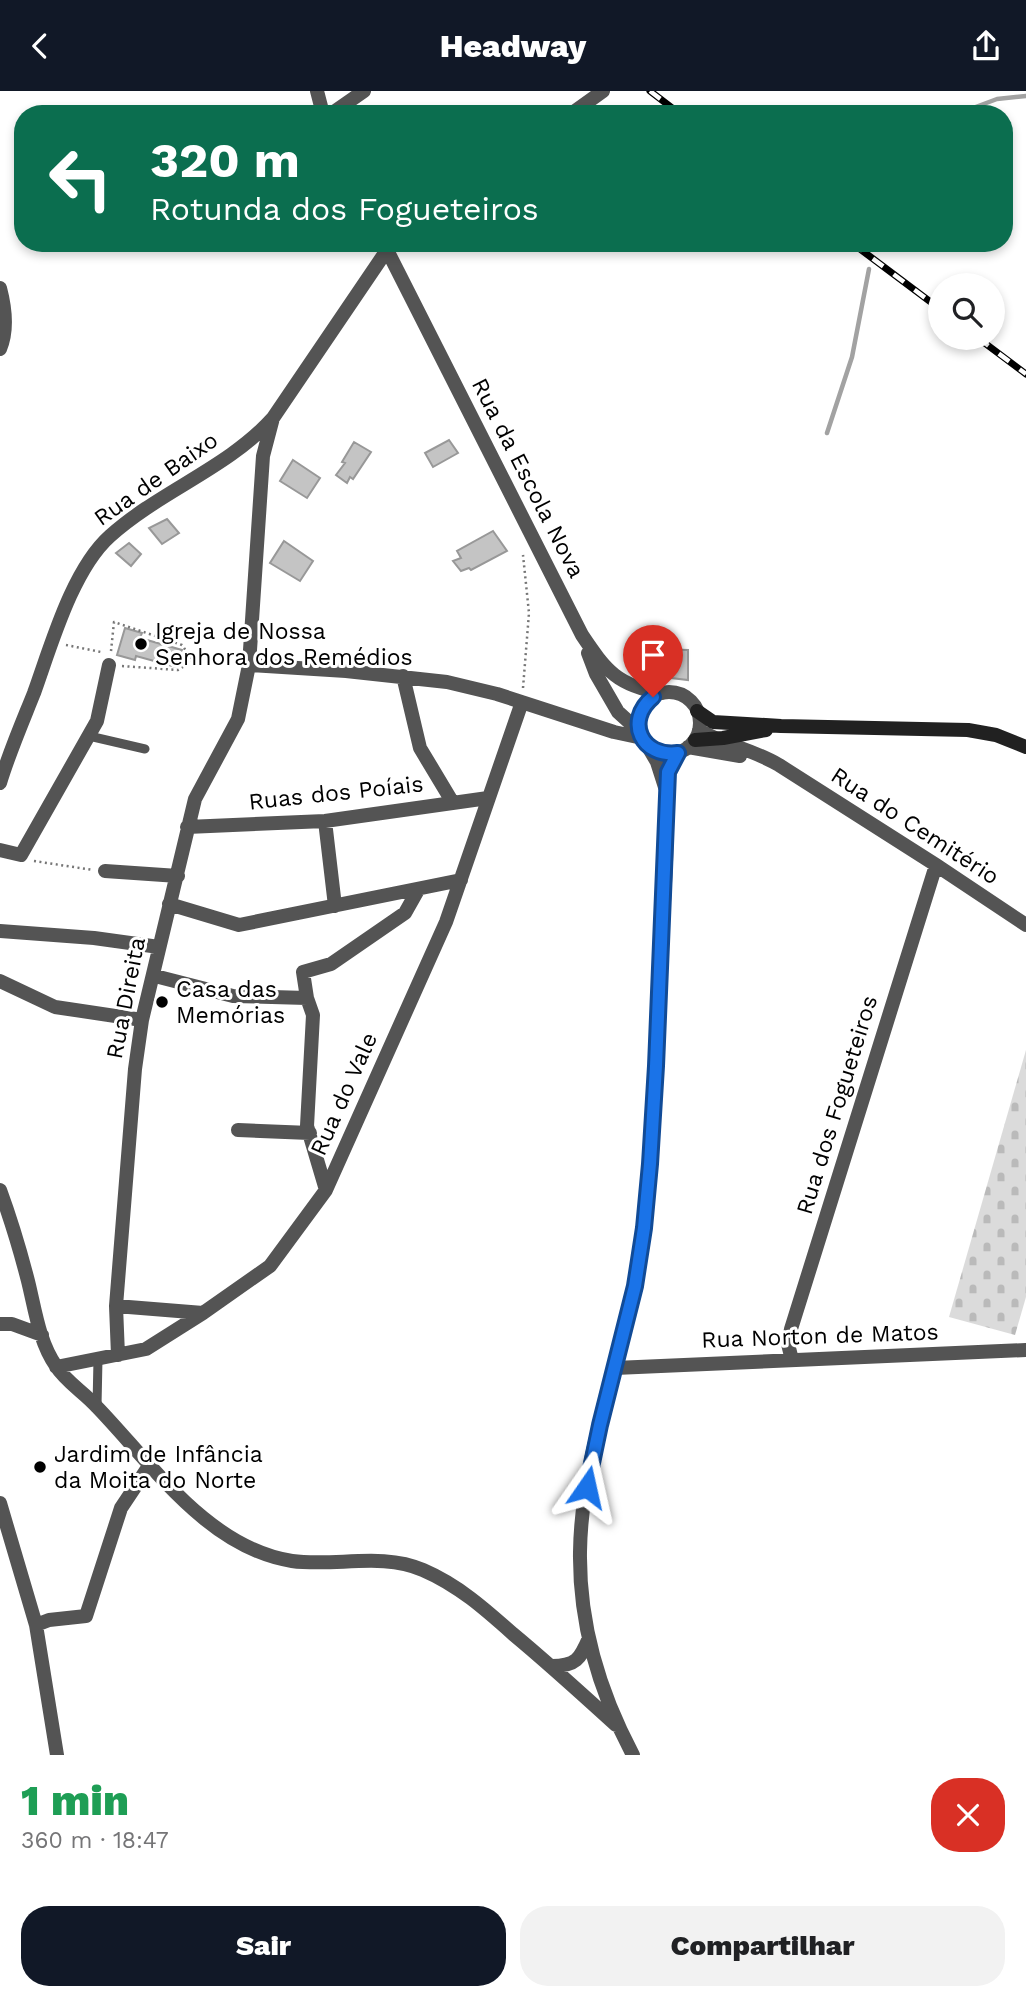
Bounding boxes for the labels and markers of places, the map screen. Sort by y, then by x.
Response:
place label: Igreja de Nossa Senhora dos Remédios [155,618,413,671]
pin [623,625,683,697]
marker: Igreja de Nossa Senhora dos Remédios [133,636,149,652]
place label: Casa das Memórias [176,976,285,1029]
marker: Casa das Memórias [154,994,170,1010]
place label: Jardim de Infância da Moita do Norte [54,1441,263,1494]
marker: Jardim de Infância da Moita do Norte [32,1459,48,1475]

